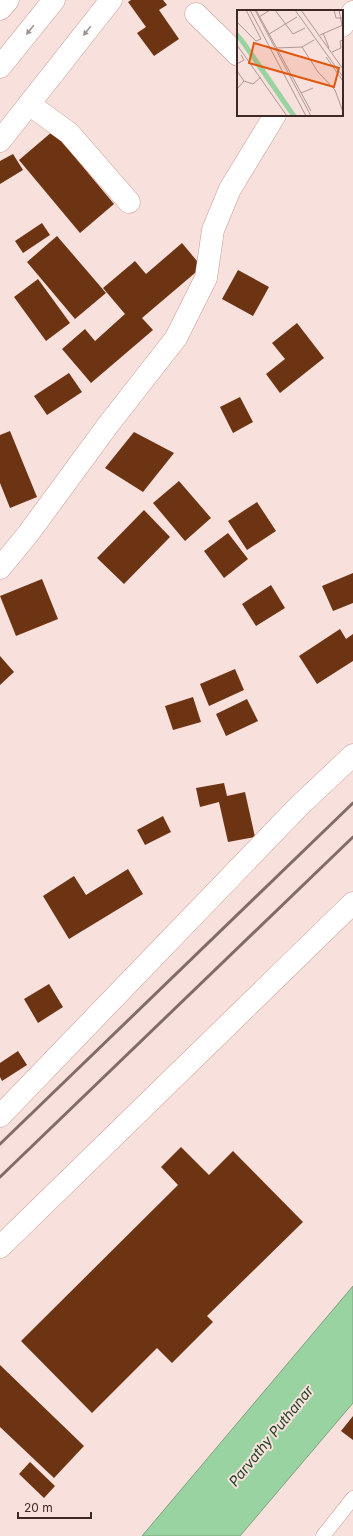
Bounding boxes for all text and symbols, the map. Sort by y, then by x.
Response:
inset map [237,10,343,116]
one-way arrow [25,25,34,36]
one-way arrow [83,25,92,36]
water label: Parvathy Puthanar [225,1381,317,1489]
scale bar [18,1494,91,1520]
text: 20 m [24,1500,53,1515]

